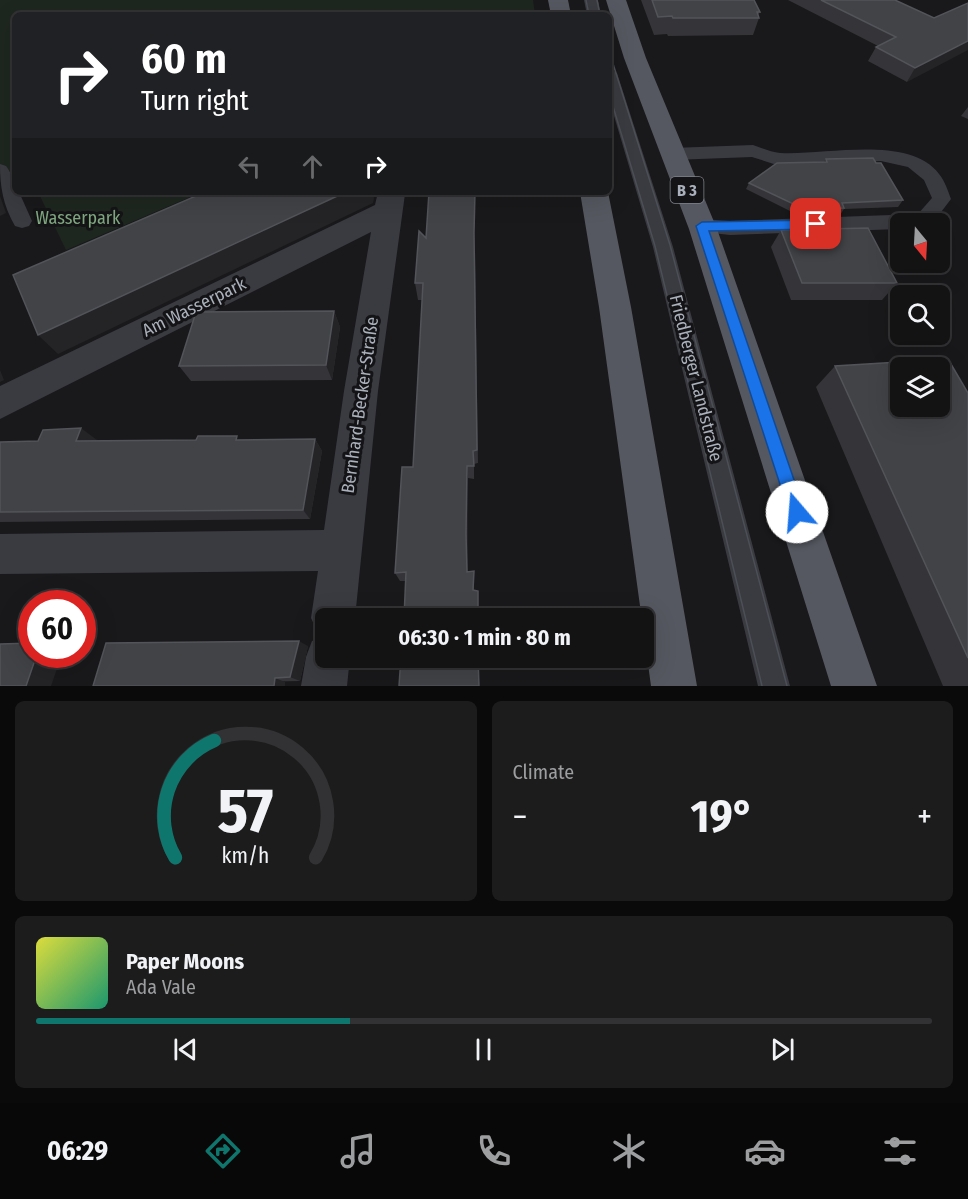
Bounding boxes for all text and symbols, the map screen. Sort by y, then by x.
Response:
text: 60 m [141,34,227,84]
icon: right [42,36,120,114]
text: Turn right [141,85,249,117]
icon: left [233,150,266,183]
icon: ahead [296,150,329,183]
icon: right [359,150,392,183]
road number: B 3 [670,177,704,203]
pin [790,198,841,249]
park label: Wasserpark [36,207,121,229]
icon: arrive [799,207,832,240]
north arrow [890,213,950,273]
map controls [890,213,950,417]
street label: Am Wasserpark [139,272,250,342]
button: search [890,285,950,345]
street label: Friedberger Landstraße [665,292,727,464]
street label: Bernhard-Becker-Straße [337,315,383,495]
button: layers [890,357,950,417]
position arrow [765,480,829,544]
speed limit sign: 60 [18,590,96,668]
text: 06:30 · 1 min · 80 m [398,624,571,651]
text: Climate [513,760,574,784]
text: 57 [218,774,274,849]
text: 19° [690,790,754,844]
text: − [513,797,527,837]
text: + [917,797,932,837]
text: km/h [222,843,270,869]
text: Paper Moons [126,948,244,975]
text: Ada Vale [126,975,196,999]
icon: previous [169,1033,202,1066]
icon: pause [467,1033,500,1066]
icon: next [766,1033,799,1066]
icon: directions [202,1130,244,1172]
icon: music [337,1130,379,1172]
icon: phone [473,1130,515,1172]
icon: climate [608,1130,650,1172]
icon: car [744,1130,786,1172]
icon: filters [879,1130,921,1172]
text: 06:29 [47,1135,108,1167]

